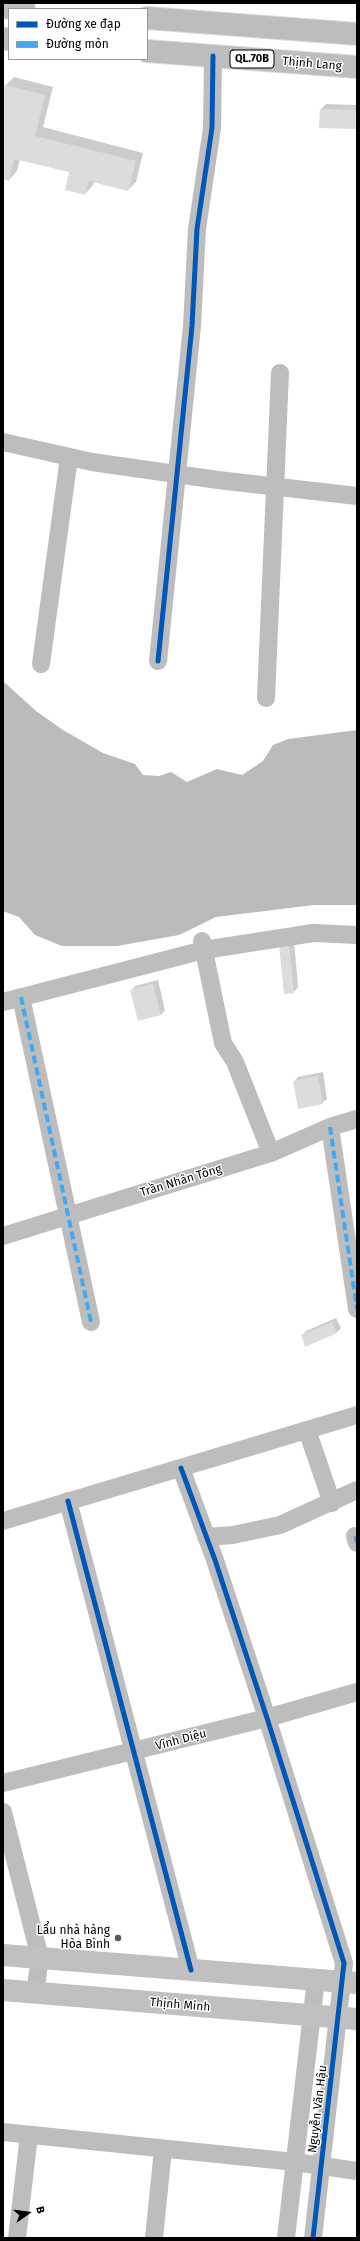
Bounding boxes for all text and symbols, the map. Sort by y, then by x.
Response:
legend [8,8,148,60]
text: Đường xe đạp [46,17,121,31]
text: Đường mòn [46,37,109,51]
road number: QL.70B [230,50,274,68]
street label: Thịnh Lang [282,54,342,74]
street label: Trần Nhân Tông [138,1162,224,1200]
street label: Vĩnh Diệu [154,1726,208,1754]
place label: Lẩu nhà hàng Hòa Bình [37,1924,110,1952]
marker: Lẩu nhà hàng Hòa Bình [113,1933,123,1943]
street label: Thịnh Minh [149,1995,211,2015]
street label: Nguyễn Văn Hậu [305,2064,331,2154]
north arrow [8,2193,48,2233]
text: B [33,2205,47,2215]

